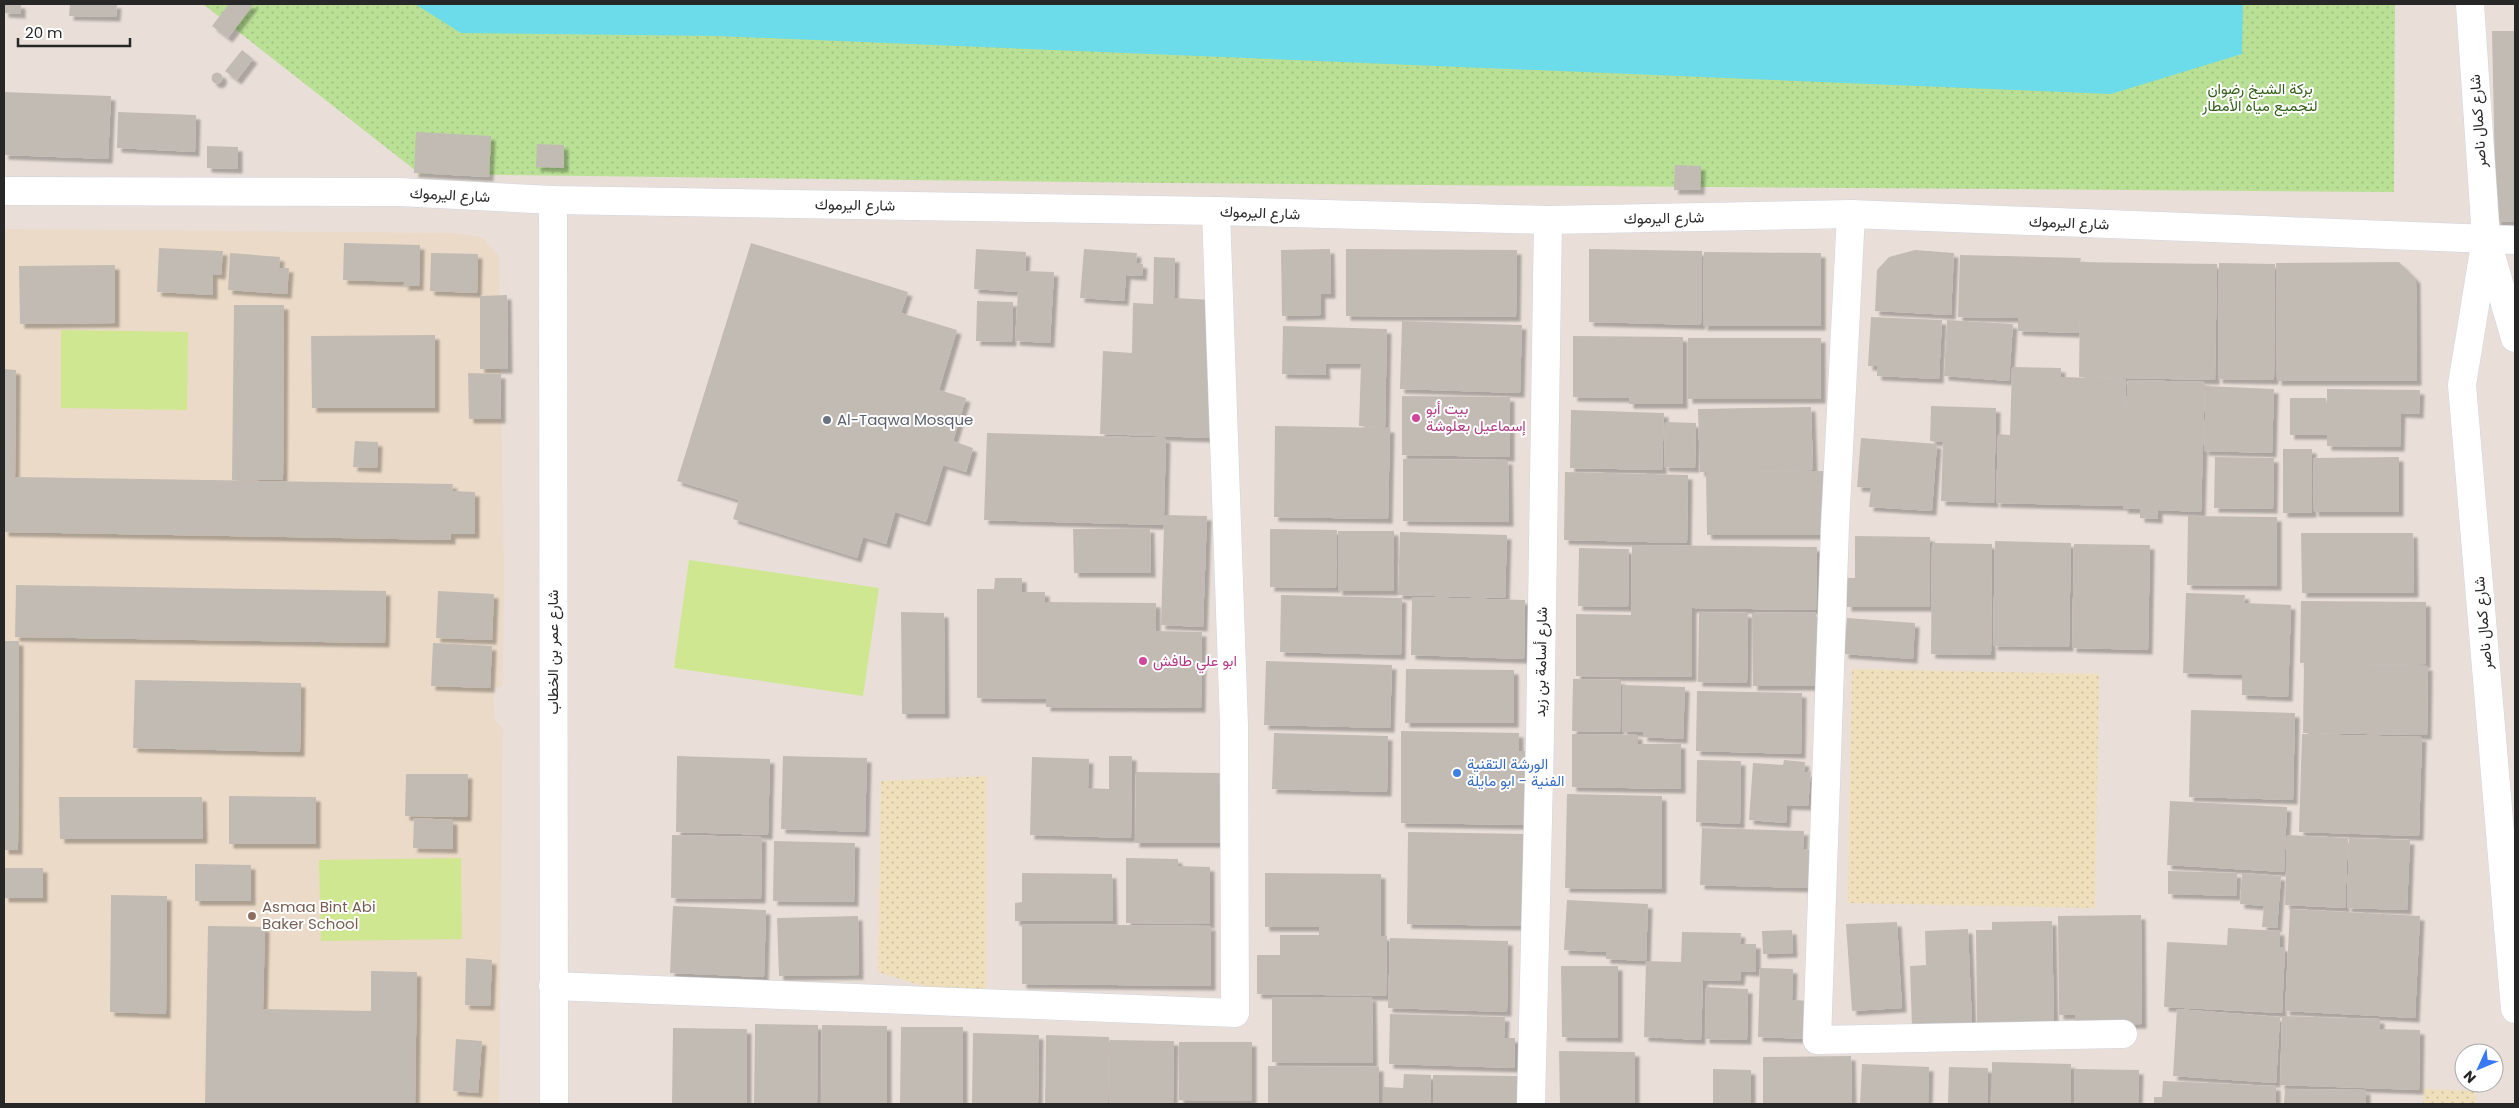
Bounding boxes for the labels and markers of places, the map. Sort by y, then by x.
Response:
place label: بيت أبو إسماعيل بعلوشة [1426,398,1526,436]
place label: Al-Taqwa Mosque [837,409,973,430]
marker: بيت أبو إسماعيل بعلوشة [1410,412,1422,424]
marker: Al-Taqwa Mosque [821,414,833,426]
place label: ابو علي طافش [1153,650,1237,674]
marker: ابو علي طافش [1137,655,1149,667]
place label: الورشة التقنية الفنية - ابو مايلة [1467,753,1565,791]
marker: الورشة التقنية الفنية - ابو مايلة [1451,767,1463,779]
place label: Asmaa Bint Abi Baker School [262,896,376,934]
marker: Asmaa Bint Abi Baker School [246,910,258,922]

